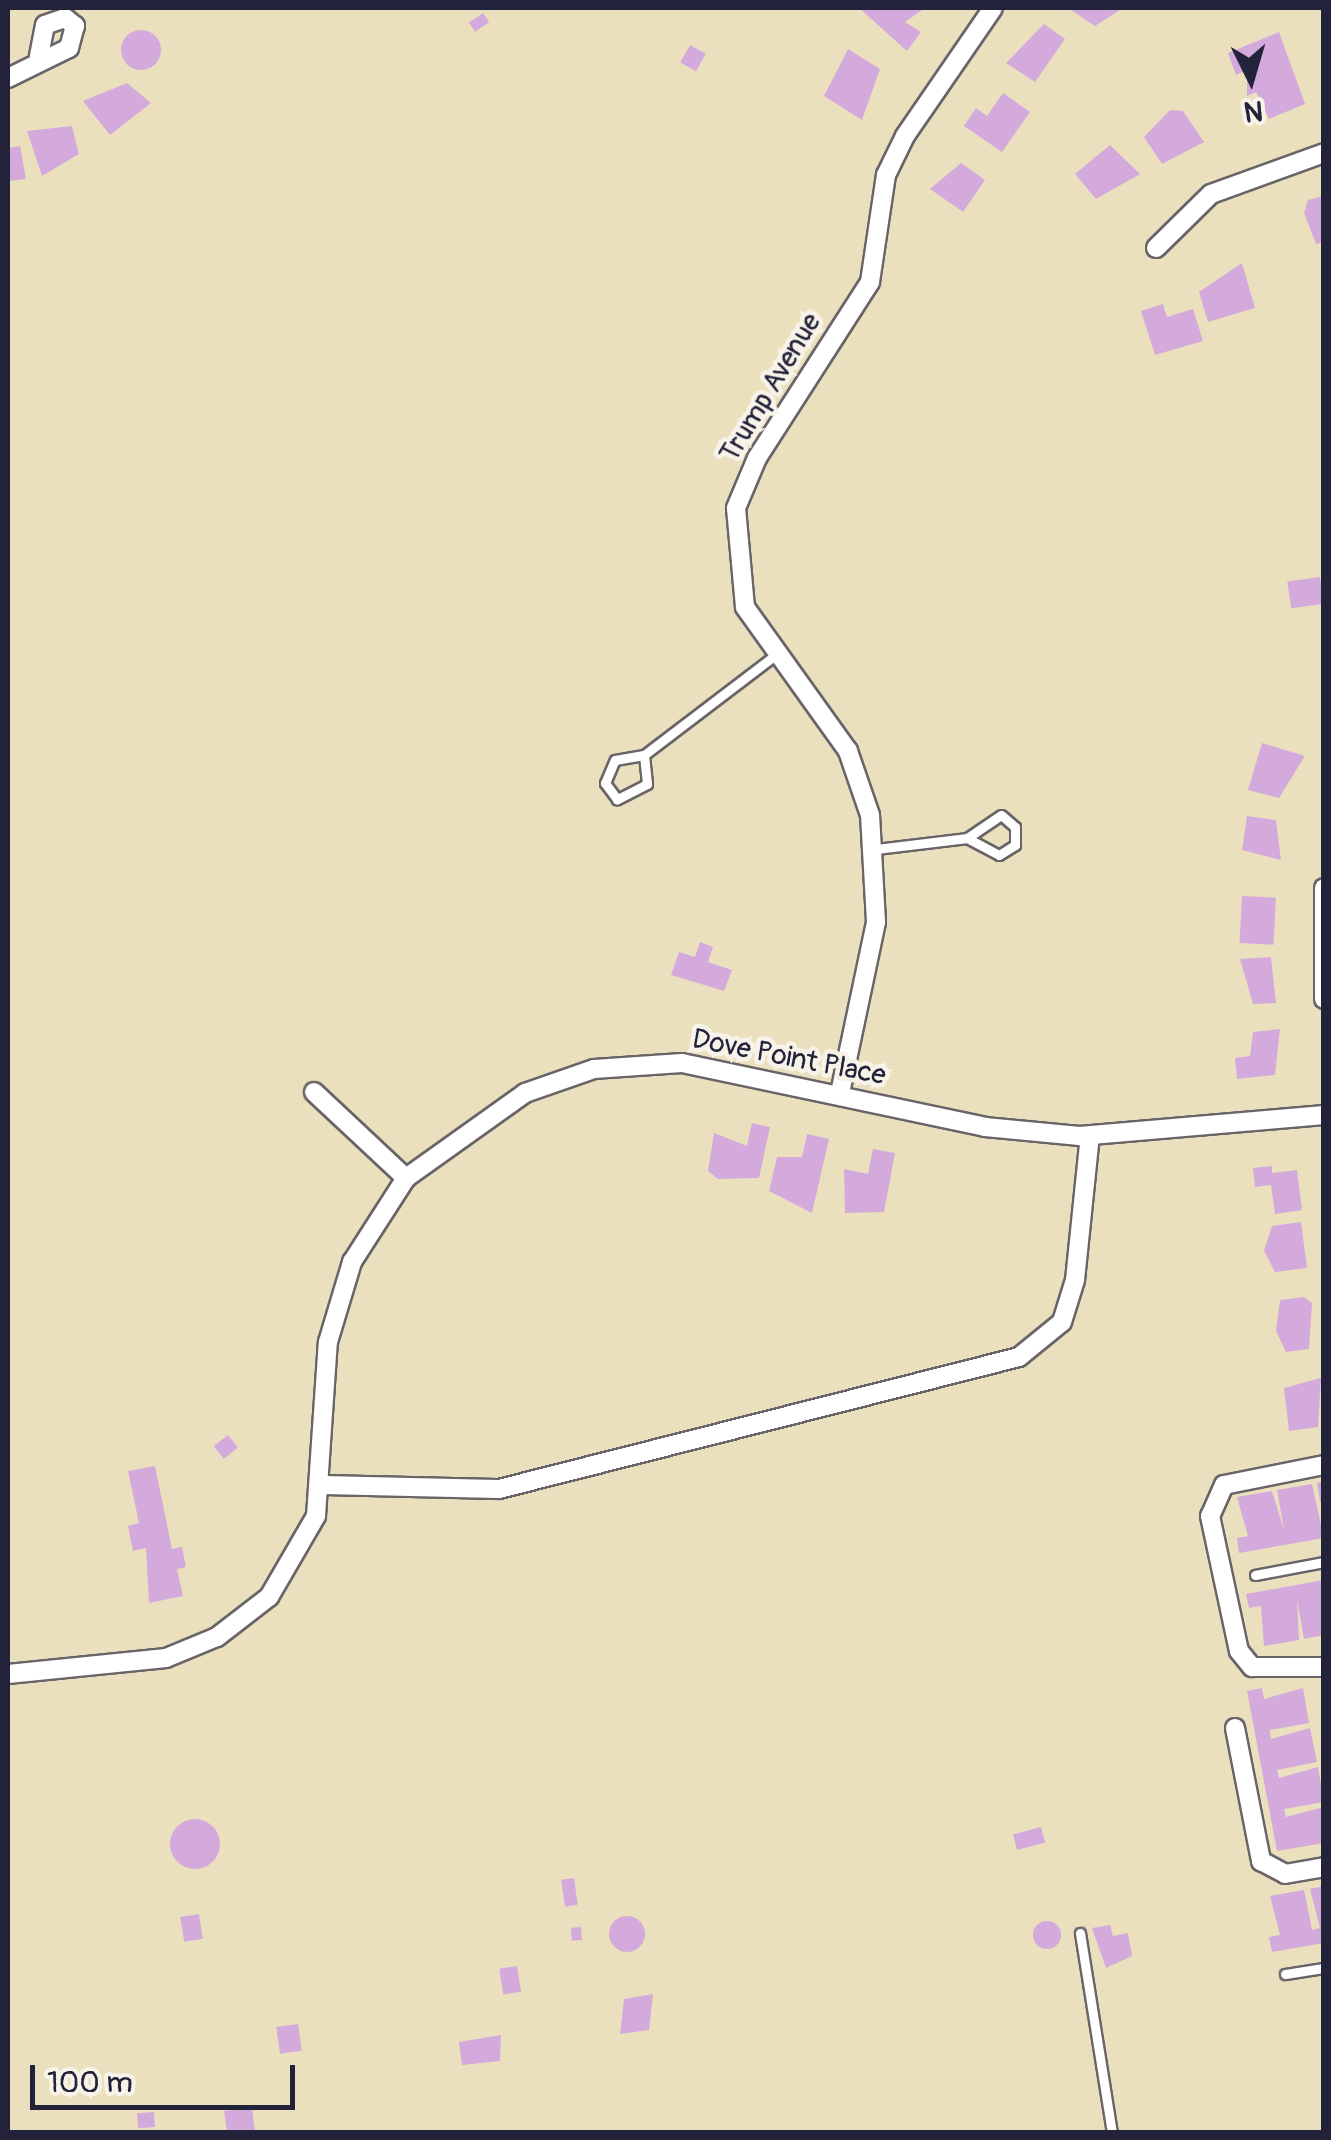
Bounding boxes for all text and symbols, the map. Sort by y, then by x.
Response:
north arrow [1201,30,1301,130]
text: N [1243,92,1265,129]
street label: Trump Avenue [713,307,829,469]
street label: Dove Point Place [689,1023,889,1093]
scale bar [35,2045,300,2107]
text: 100 m [47,2064,133,2101]

